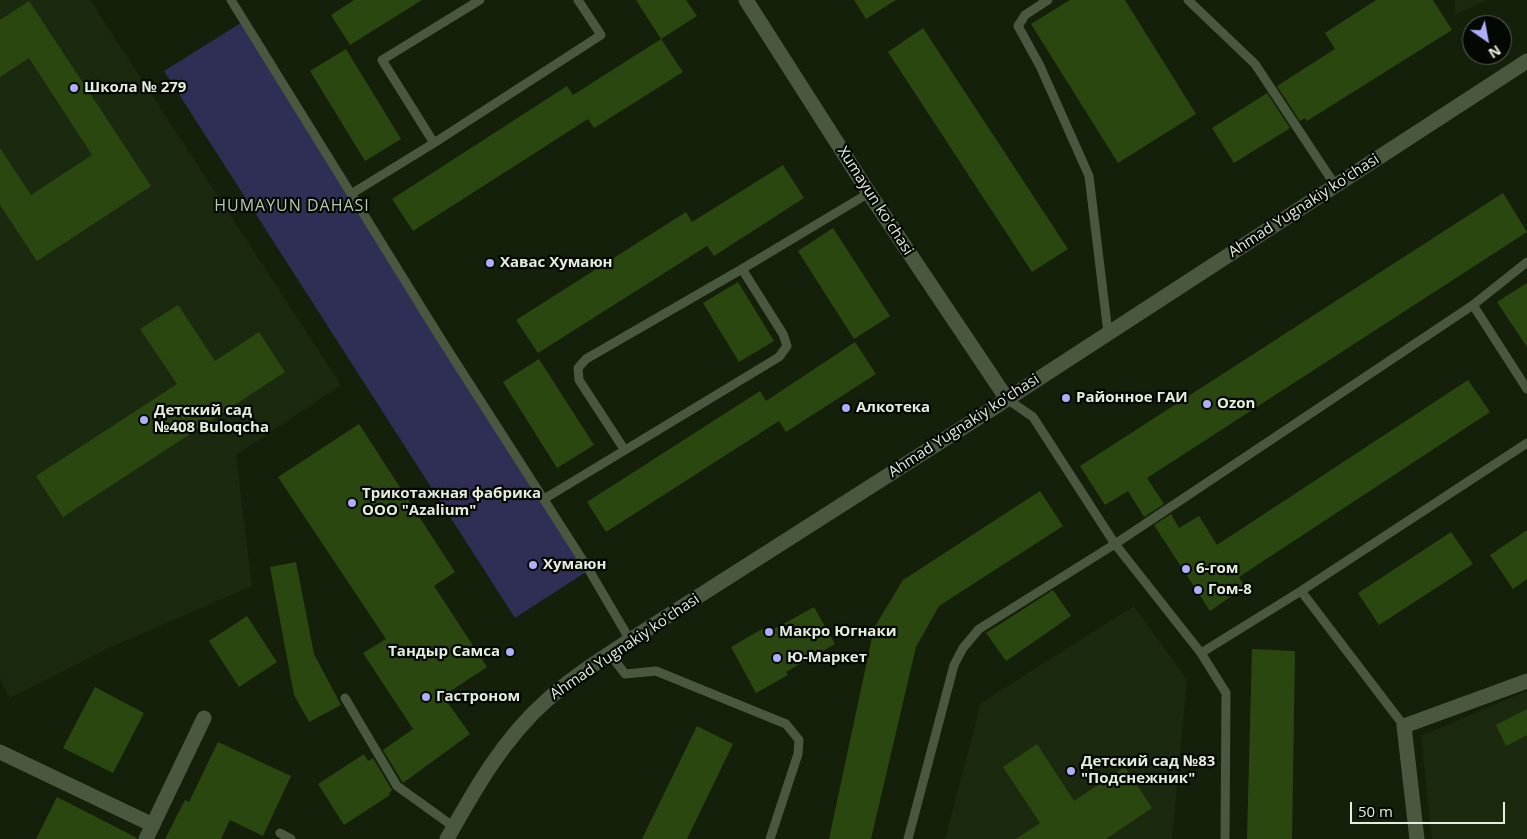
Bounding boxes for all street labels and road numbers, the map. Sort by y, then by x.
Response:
street label: Xumayun ko'chasi [833,143,917,259]
street label: Ahmad Yugnakiy ko'chasi [1225,150,1383,262]
street label: Ahmad Yugnakiy ko'chasi [885,370,1043,482]
street label: Ahmad Yugnakiy ko'chasi [547,590,703,704]

